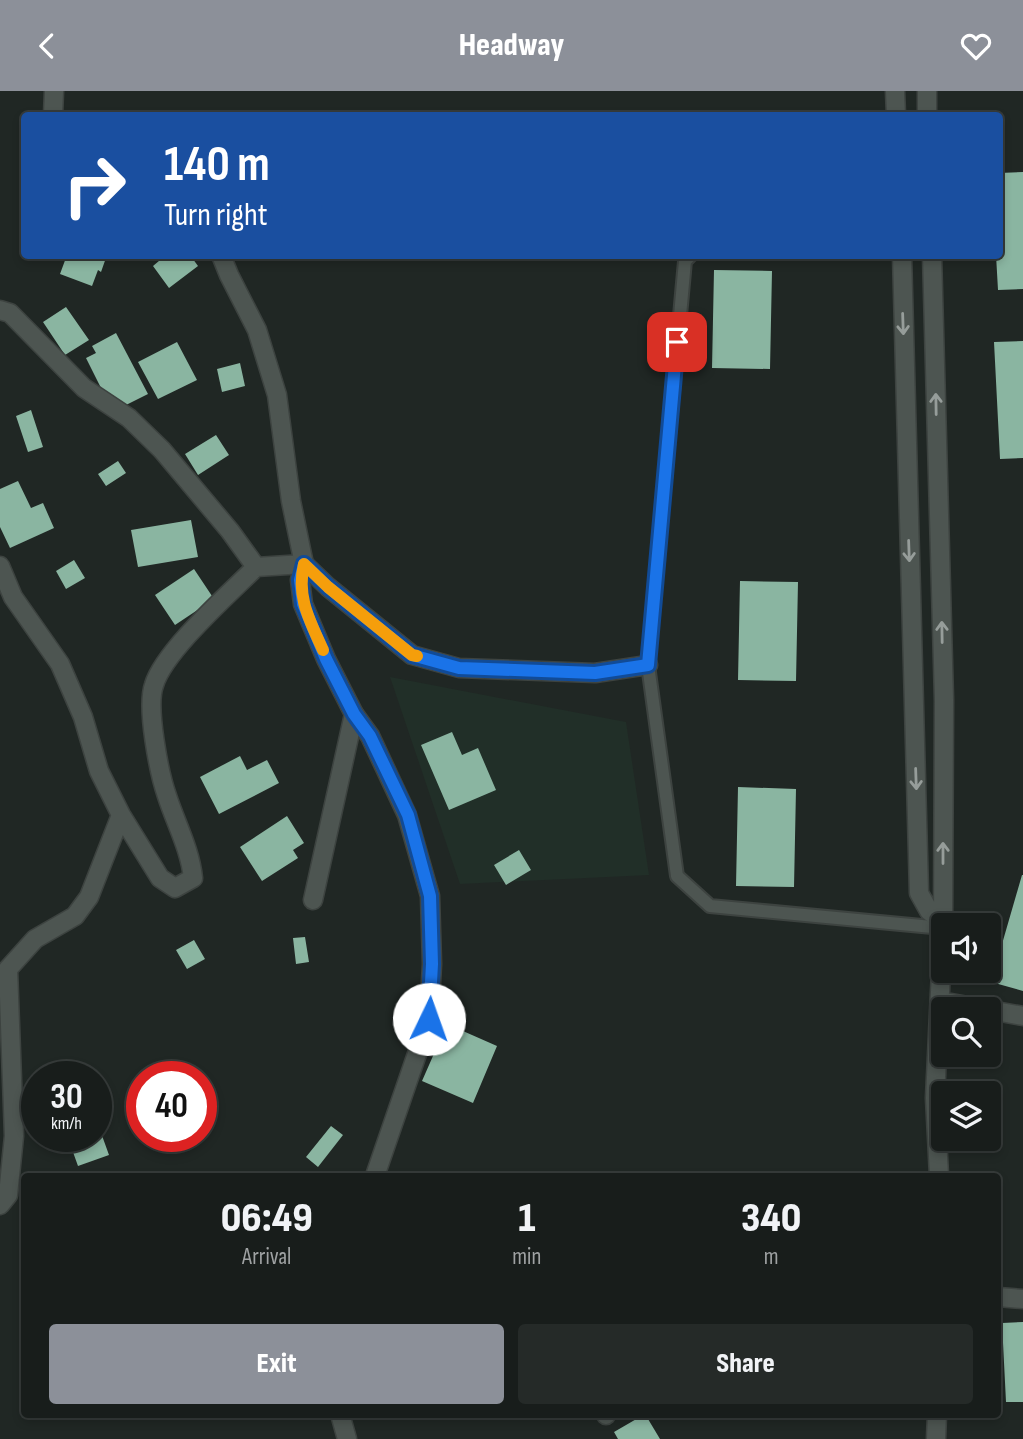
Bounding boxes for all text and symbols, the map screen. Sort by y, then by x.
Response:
text: Headway [459,26,564,65]
icon: back [28,27,66,65]
icon: heart [957,27,995,65]
text: 140 m [164,136,270,195]
icon: right [49,140,140,231]
text: Turn right [164,196,268,235]
pin [647,312,707,372]
one-way arrow [897,312,910,335]
icon: arrive [658,323,696,361]
one-way arrow [930,393,943,416]
one-way arrow [903,539,916,562]
one-way arrow [935,620,949,643]
one-way arrow [909,767,922,790]
one-way arrow [936,842,950,865]
map controls [931,913,1001,1151]
button: sound [931,913,1001,983]
position arrow [392,982,466,1056]
button: search [931,997,1001,1067]
speed limit sign: 40 [126,1061,217,1152]
text: 30 [50,1076,83,1119]
button: layers [931,1081,1001,1151]
text: km/h [51,1113,82,1134]
text: 06:49 [221,1193,313,1244]
text: 1 [518,1193,535,1244]
text: 340 [741,1193,801,1244]
text: Arrival [242,1243,291,1271]
text: min [512,1243,541,1271]
text: m [764,1243,779,1271]
button: Exit [49,1324,504,1404]
button: Share [518,1324,973,1404]

